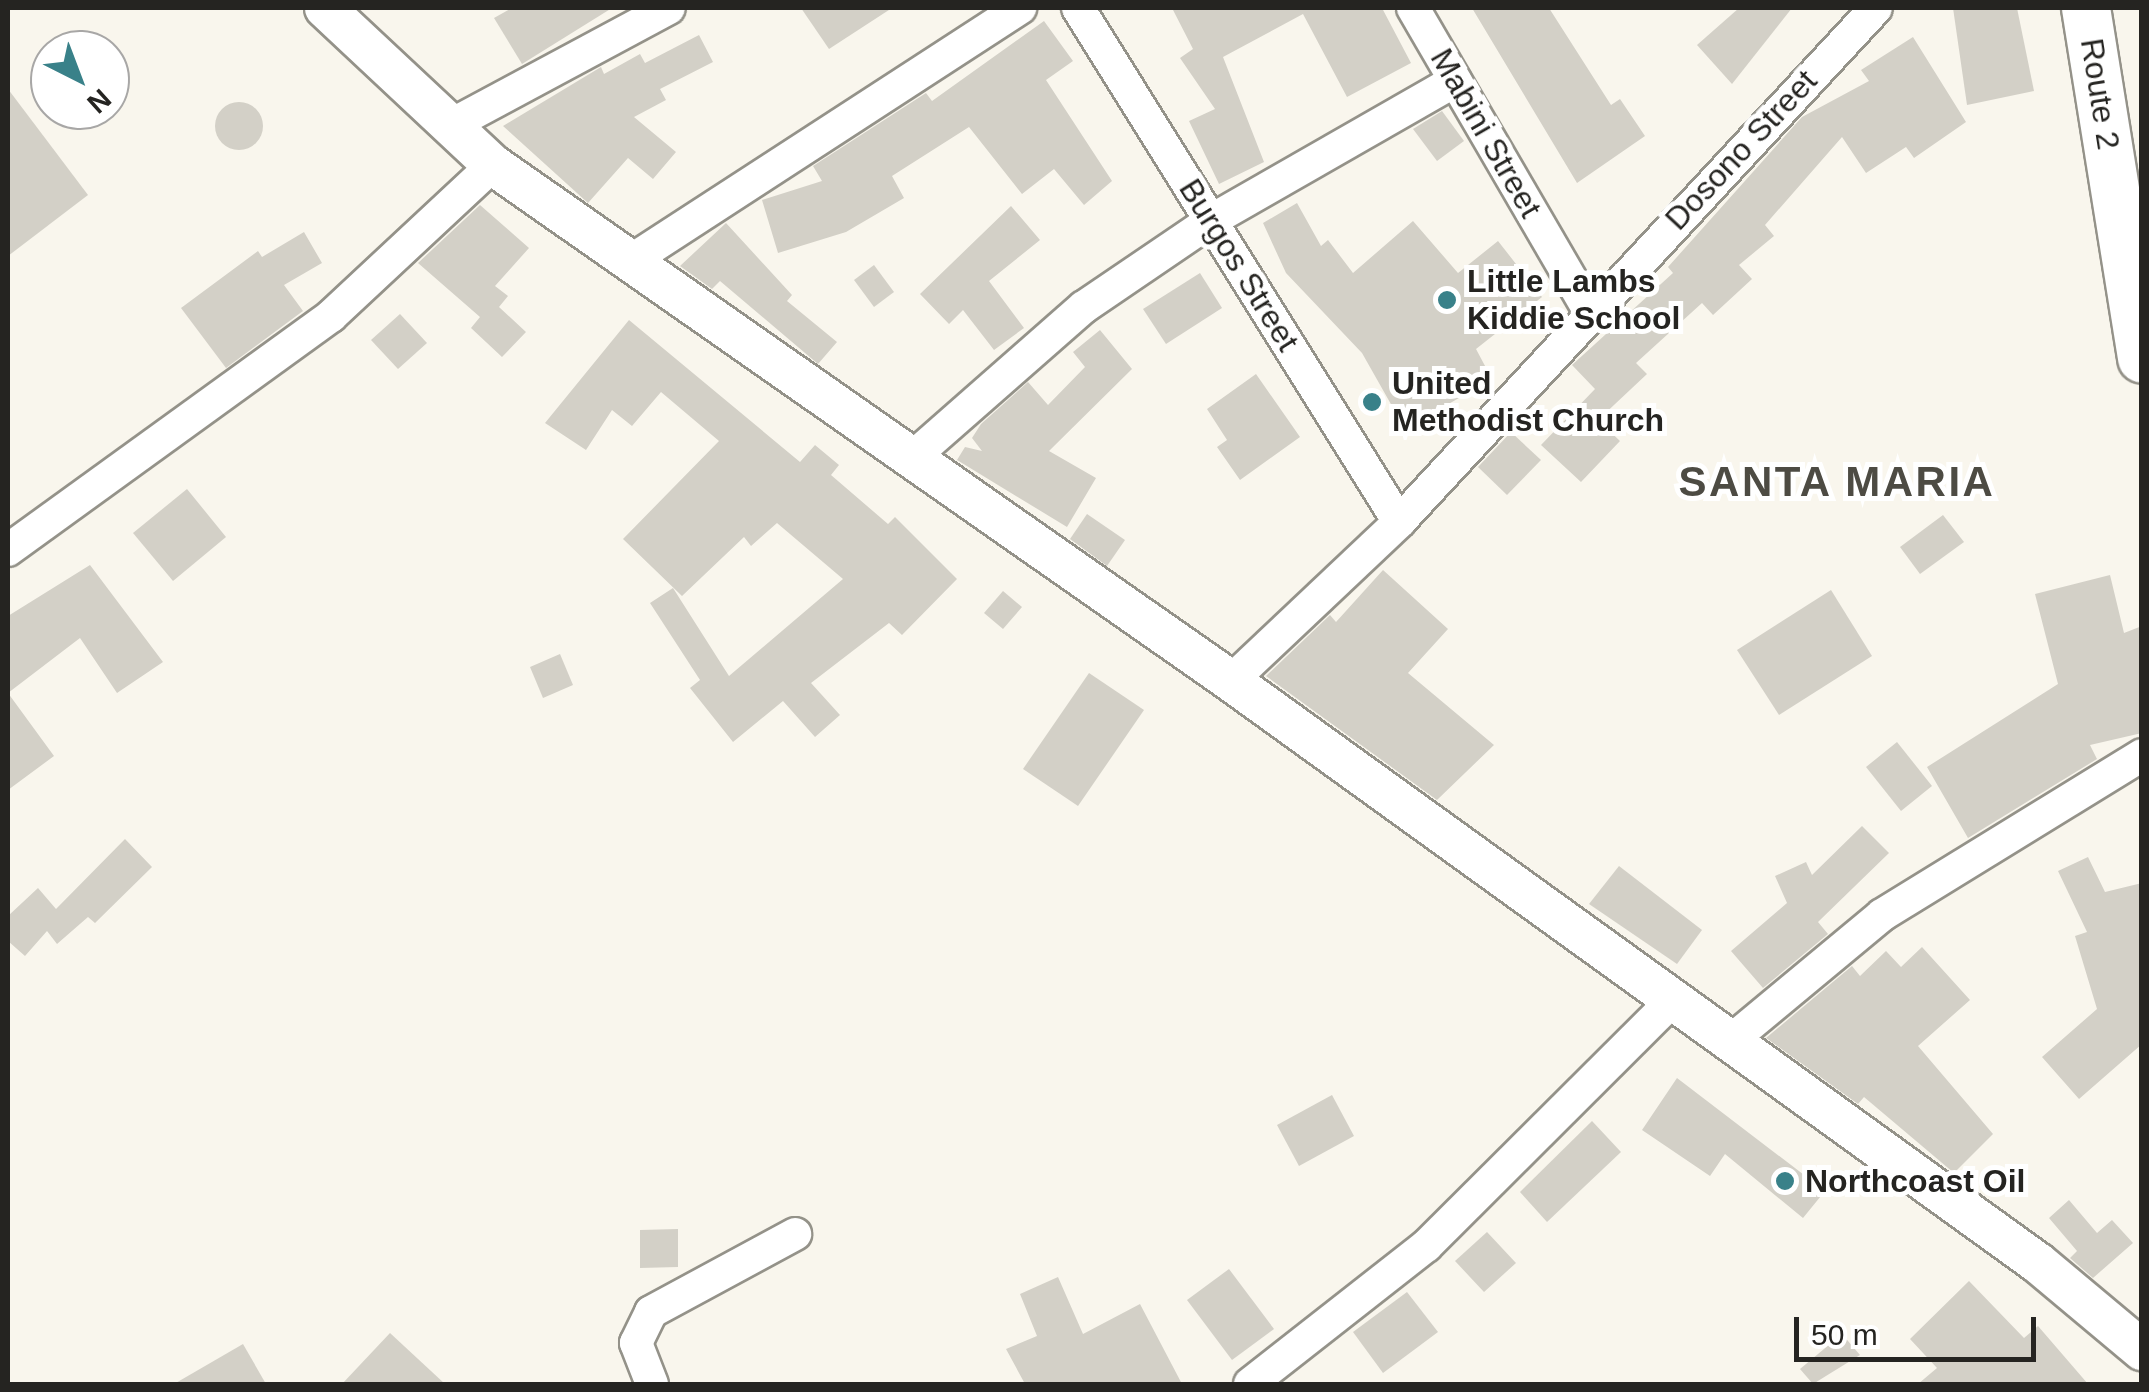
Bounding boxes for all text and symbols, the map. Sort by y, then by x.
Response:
north arrow [30,30,130,130]
street label: Route 2 [2072,36,2128,152]
street label: Mabini Street [1422,42,1550,224]
street label: Dosono Street [1657,62,1825,238]
text: N [81,83,117,119]
street label: Burgos Street [1171,172,1307,358]
place label: Little Lambs Kiddie School [1467,263,1680,338]
marker: Little Lambs Kiddie School [1436,289,1458,311]
place label: United Methodist Church [1392,365,1664,440]
marker: United Methodist Church [1361,391,1383,413]
district label: SANTA MARIA [1678,457,1996,507]
place label: Northcoast Oil [1805,1162,2025,1200]
marker: Northcoast Oil [1774,1170,1796,1192]
scale bar [1799,1297,2042,1359]
text: 50 m [1811,1318,1878,1351]

